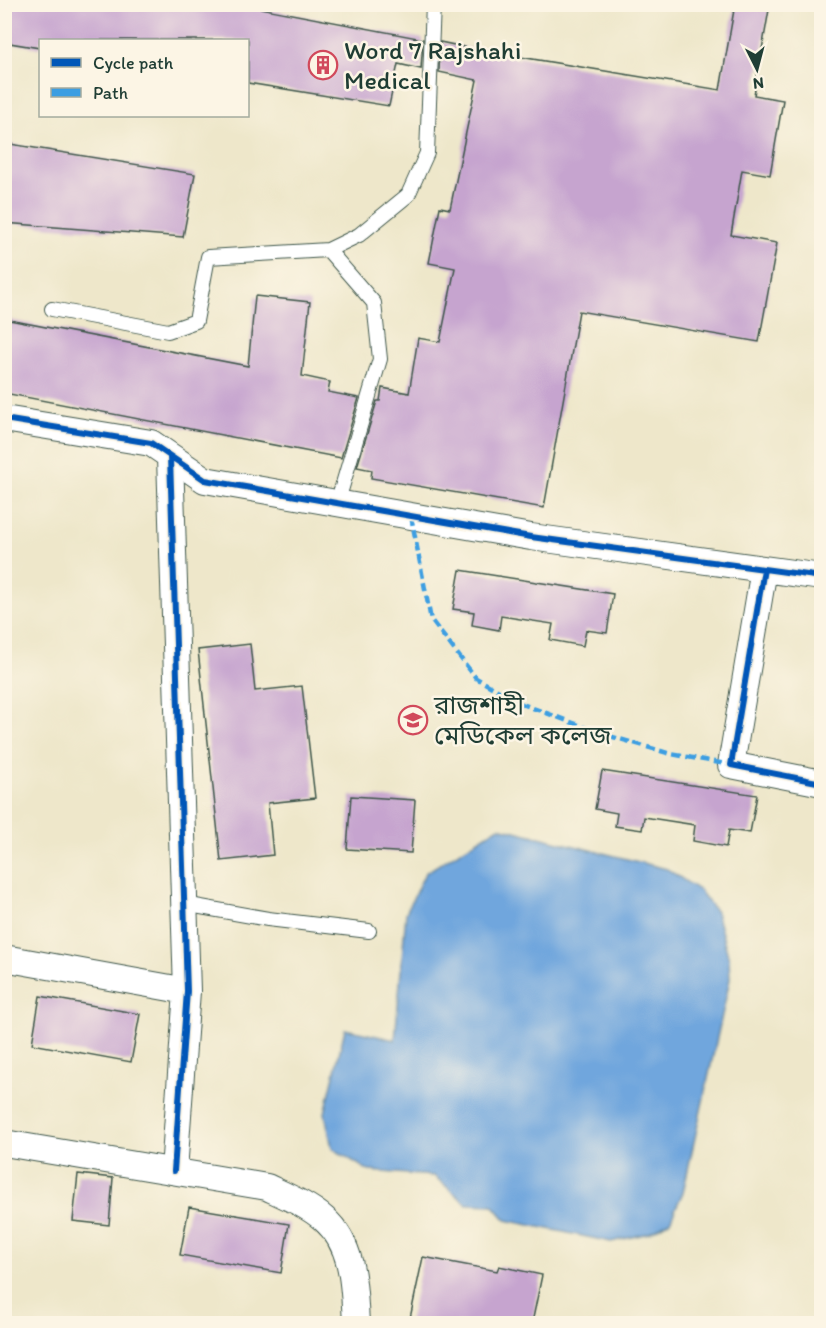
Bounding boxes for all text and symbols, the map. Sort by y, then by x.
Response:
place label: Word 7 Rajshahi Medical [344,34,521,96]
legend [39,39,249,117]
north arrow [727,39,787,99]
building icon: Word 7 Rajshahi Medical [307,49,339,81]
text: Cycle path [93,52,174,74]
text: N [752,73,765,93]
text: Path [93,82,128,104]
place label: রাজশাহী মেডিকেল কলেজ [433,689,612,751]
school or university icon: রাজশাহী মেডিকেল কলেজ [397,704,429,736]

